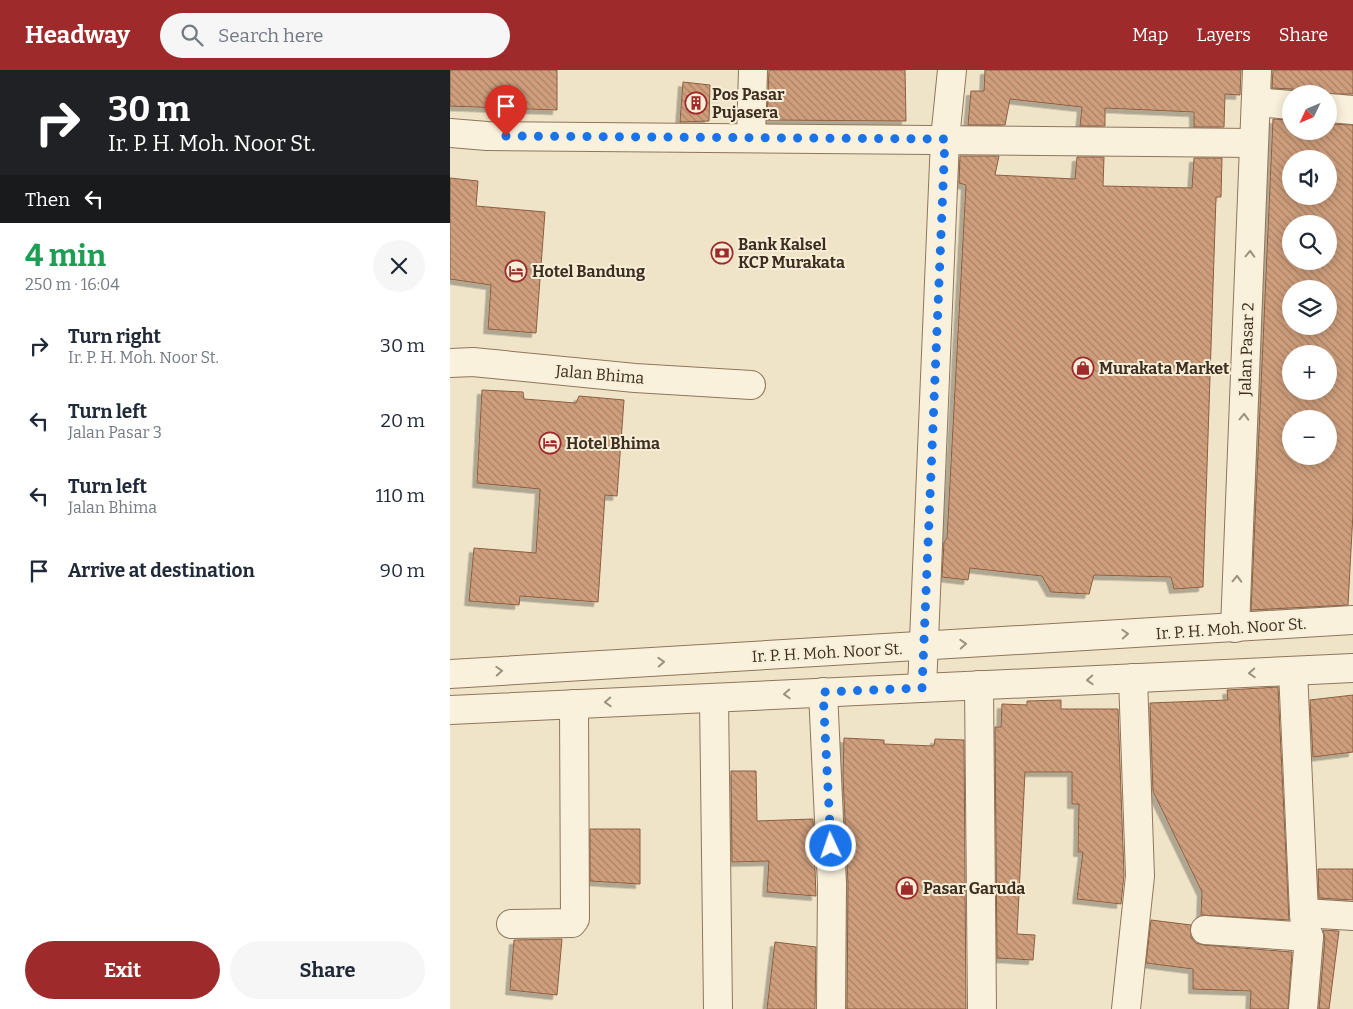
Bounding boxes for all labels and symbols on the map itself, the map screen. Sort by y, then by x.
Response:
pin [485,85,527,136]
place label: Pos Pasar Pujasera [712,85,785,122]
north arrow [1282,85,1338,140]
building icon: Pos Pasar Pujasera [684,91,708,115]
place label: Bank Kalsel KCP Murakata [738,235,845,272]
bank icon: Bank Kalsel KCP Murakata [710,241,734,265]
one-way arrow [1245,250,1255,258]
hotel icon: Hotel Bandung [504,259,528,283]
place label: Hotel Bandung [532,262,645,281]
street label: Jalan Pasar 2 [1235,302,1258,397]
shop icon: Murakata Market [1071,356,1095,380]
place label: Murakata Market [1099,359,1230,378]
street label: Jalan Bhima [554,361,645,388]
one-way arrow [1238,413,1249,421]
hotel icon: Hotel Bhima [538,431,562,455]
place label: Hotel Bhima [566,434,660,453]
one-way arrow [1232,575,1243,583]
street label: Ir. P. H. Moh. Noor St. [1155,614,1307,643]
one-way arrow [1121,629,1129,640]
one-way arrow [959,638,967,649]
street label: Ir. P. H. Moh. Noor St. [751,639,903,666]
one-way arrow [657,656,665,667]
one-way arrow [495,666,503,677]
one-way arrow [1248,667,1256,678]
one-way arrow [1085,675,1093,686]
one-way arrow [783,689,791,699]
one-way arrow [603,697,611,708]
position arrow [804,819,856,871]
shop icon: Pasar Garuda [895,876,919,900]
place label: Pasar Garuda [923,879,1025,898]

